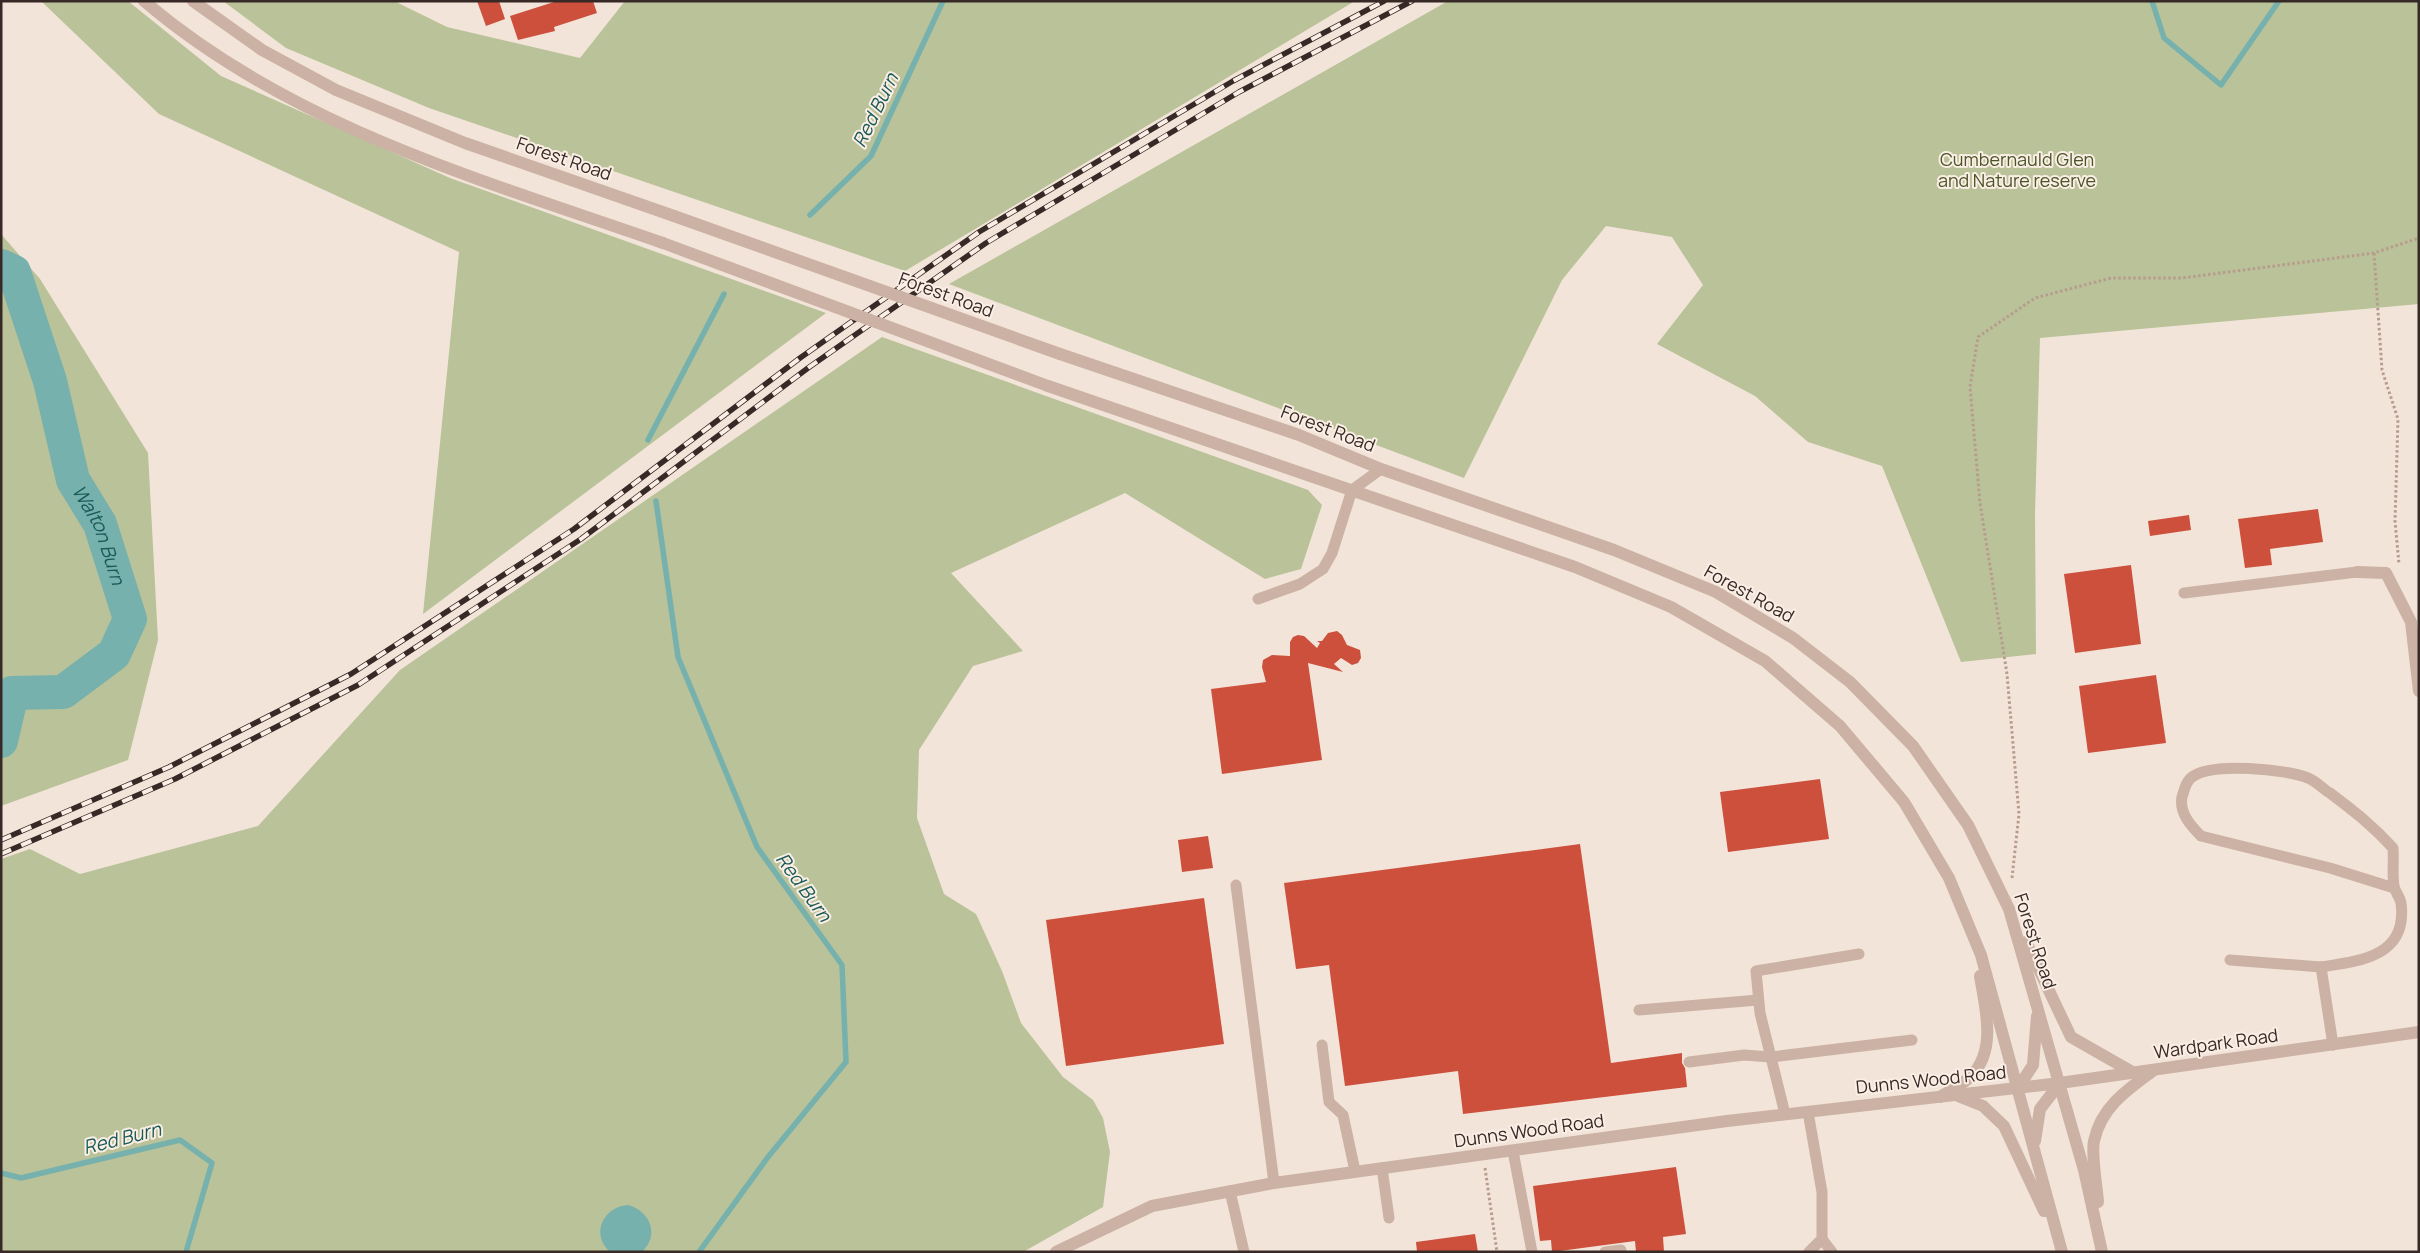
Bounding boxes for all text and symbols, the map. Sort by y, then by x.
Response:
water label: Red Burn [846,68,904,151]
street label: Forest Road [514,131,615,186]
park label: Cumbernauld Glen and Nature reserve [1938,147,2096,192]
street label: Forest Road [896,266,997,322]
street label: Forest Road [1278,399,1379,457]
water label: Walton Burn [66,480,132,589]
street label: Forest Road [1700,559,1799,628]
water label: Red Burn [770,847,838,927]
street label: Forest Road [2009,890,2063,992]
street label: Wardpark Road [2152,1022,2280,1064]
street label: Dunns Wood Road [1854,1059,2007,1099]
street label: Dunns Wood Road [1452,1108,1605,1152]
water label: Red Burn [80,1116,164,1160]

